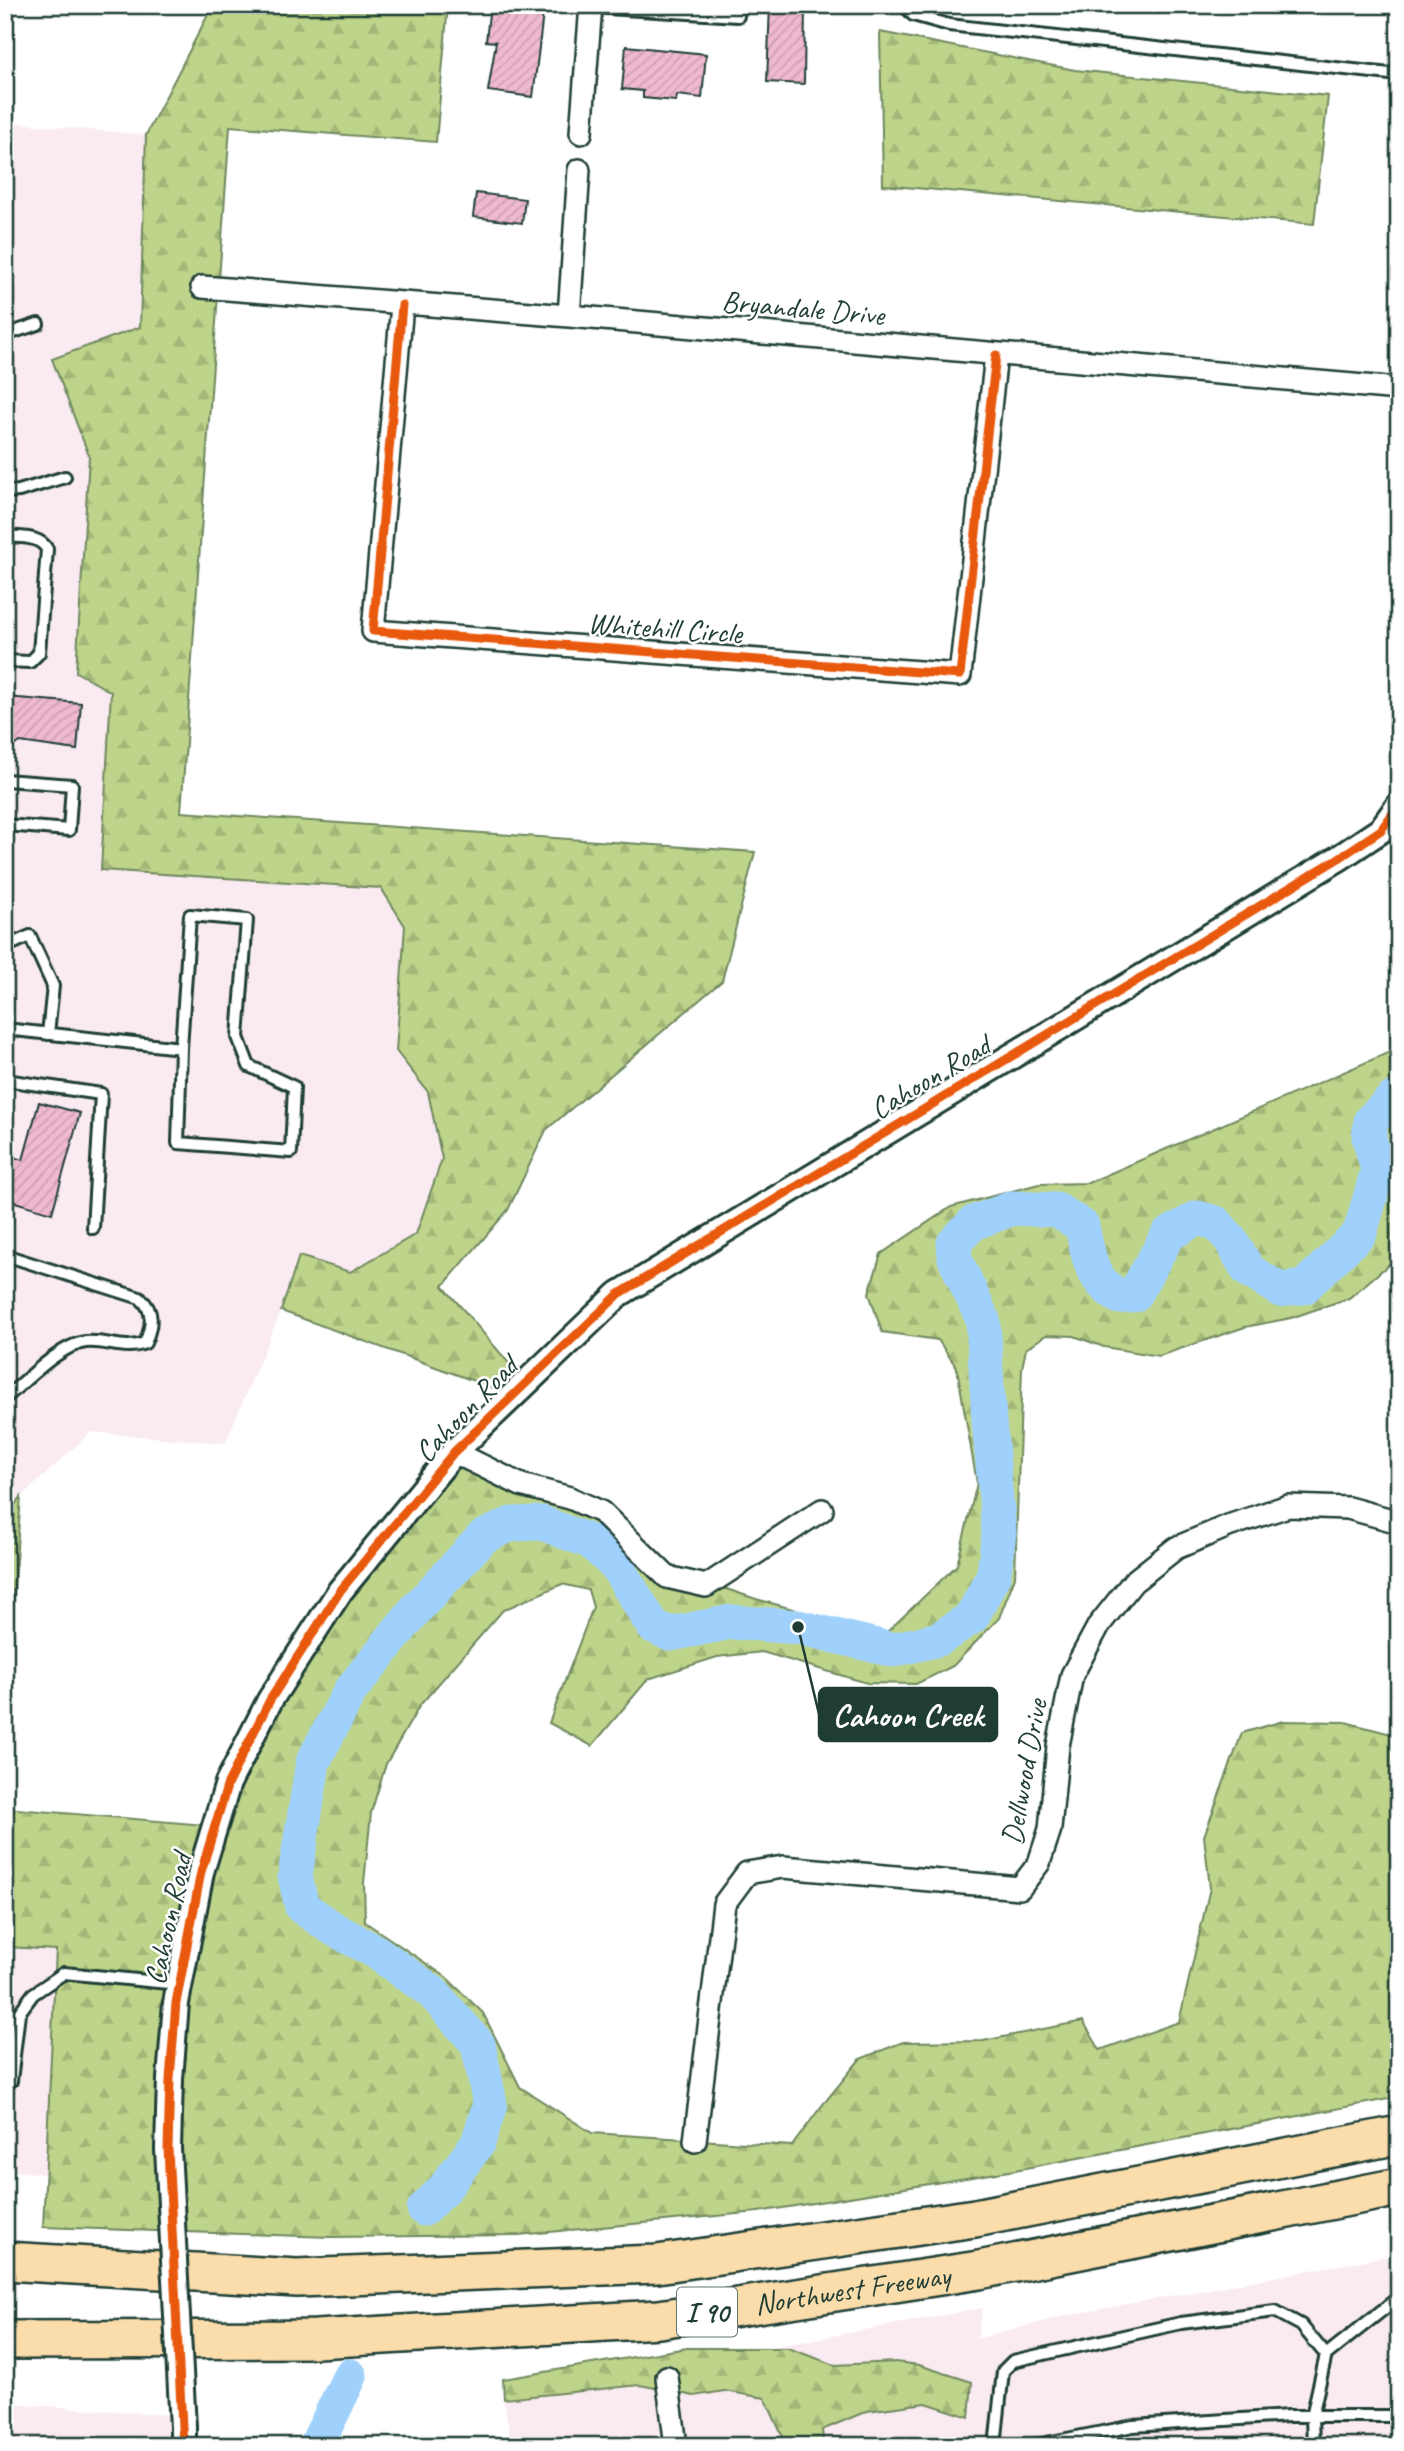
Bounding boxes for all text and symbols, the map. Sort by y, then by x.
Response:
street label: Bryandale Drive [720,282,888,334]
street label: Whitehill Circle [587,604,746,652]
street label: Cahoon Road [863,1024,1001,1128]
street label: Cahoon Road [406,1345,529,1470]
callout: Cahoon Creek [819,1688,997,1741]
street label: Dellwood Drive [993,1694,1056,1848]
text: Cahoon Creek [833,1695,986,1736]
street label: Cahoon Road [136,1846,201,1988]
street label: Northwest Freeway [752,2255,955,2323]
road number: I 90 [677,2288,737,2336]

